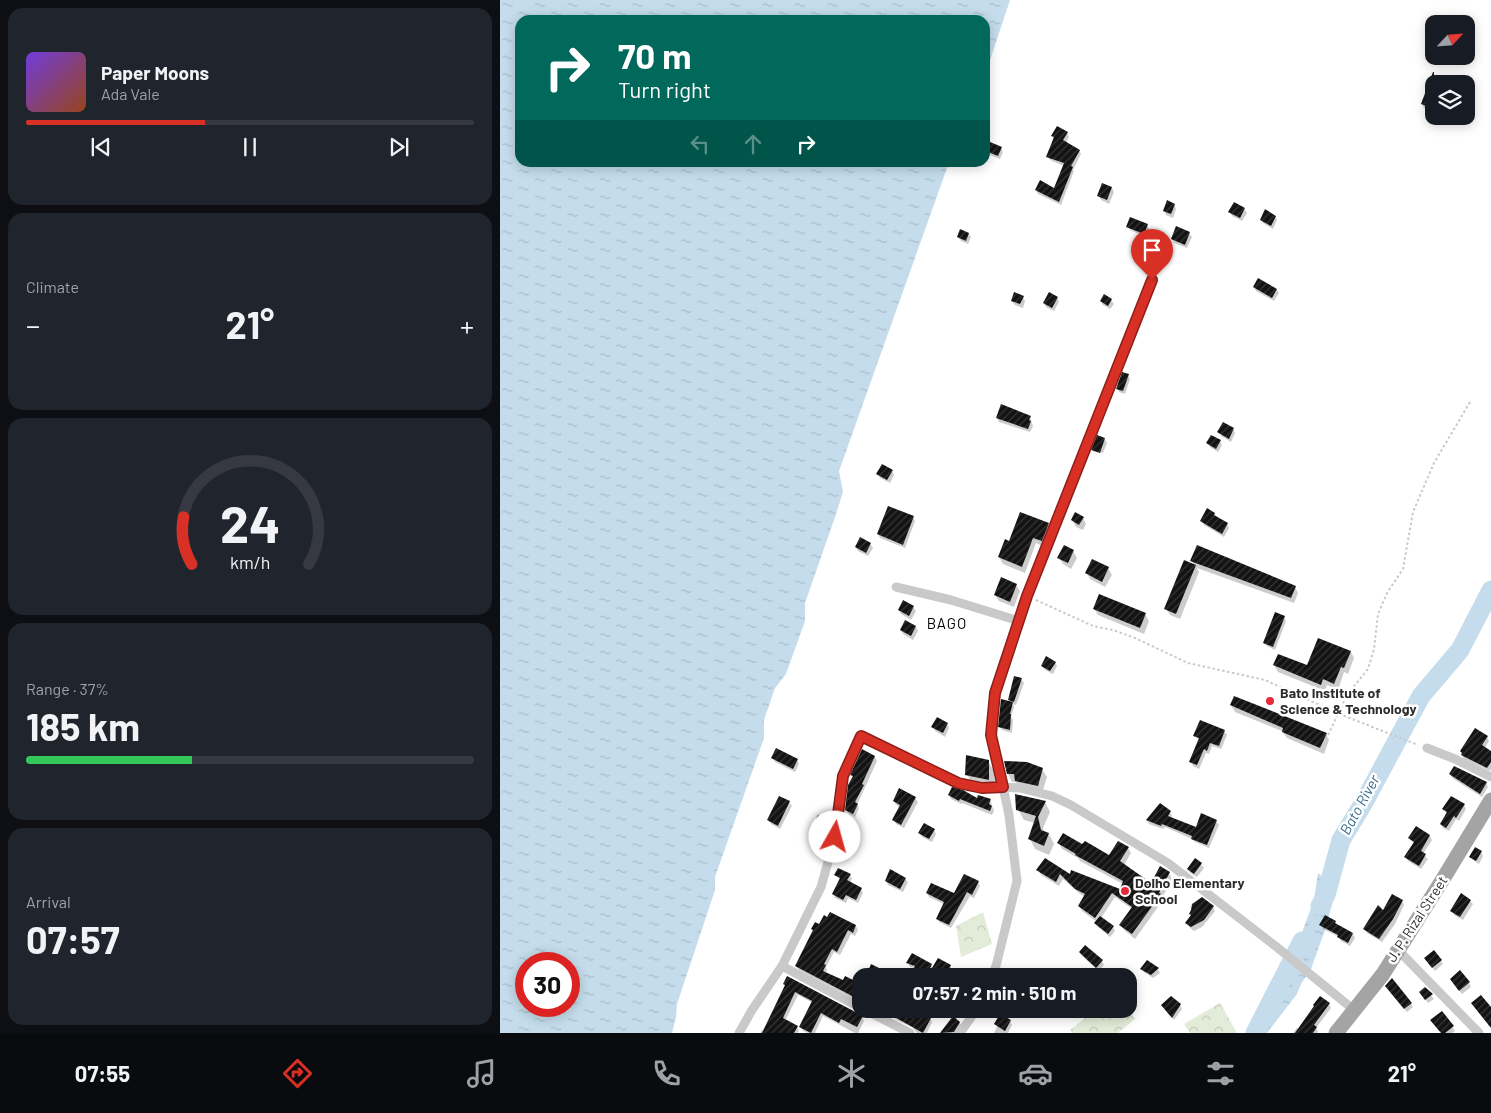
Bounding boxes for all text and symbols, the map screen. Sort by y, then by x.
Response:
north arrow [1425,15,1475,65]
map controls [1425,15,1475,125]
text: 70 m [618,34,692,76]
icon: right [535,35,600,100]
text: Paper Moons [101,61,209,84]
button: layers [1425,75,1475,125]
text: Turn right [618,76,711,102]
text: Ada Vale [101,84,160,103]
icon: left [686,130,714,158]
icon: ahead [739,130,767,158]
icon: right [792,130,820,158]
icon: previous [87,133,115,161]
icon: pause [236,133,264,161]
icon: next [385,133,413,161]
pin [1131,229,1173,280]
icon: arrive [1138,236,1166,264]
text: Climate [26,277,79,296]
text: 21° [226,301,274,347]
text: − [26,308,40,342]
text: + [460,308,474,342]
text: 24 [220,491,280,553]
text: km/h [230,551,270,573]
district label: BAGO [927,614,967,632]
text: Range · 37% [26,679,109,698]
place label: Bato Institute of Science & Technology [1280,684,1417,717]
marker: Bato Institute of Science & Technology [1264,695,1276,707]
text: 185 km [26,703,140,749]
water label: Bato River [1335,771,1383,837]
position arrow [808,810,860,862]
street label: J. P. Rizal Street [1383,873,1451,965]
place label: Dolho Elementary School [1135,874,1245,907]
marker: Dolho Elementary School [1119,885,1131,897]
text: Arrival [26,892,71,911]
text: 07:57 [26,916,120,962]
speed limit sign: 30 [515,952,580,1017]
text: 07:57 · 2 min · 510 m [913,981,1076,1004]
icon: directions [280,1056,315,1091]
icon: music [464,1056,499,1091]
icon: phone [649,1056,684,1091]
icon: climate [834,1056,869,1091]
icon: car [1018,1056,1053,1091]
icon: filters [1203,1056,1238,1091]
text: 07:55 [75,1060,130,1086]
text: 21° [1388,1060,1416,1086]

